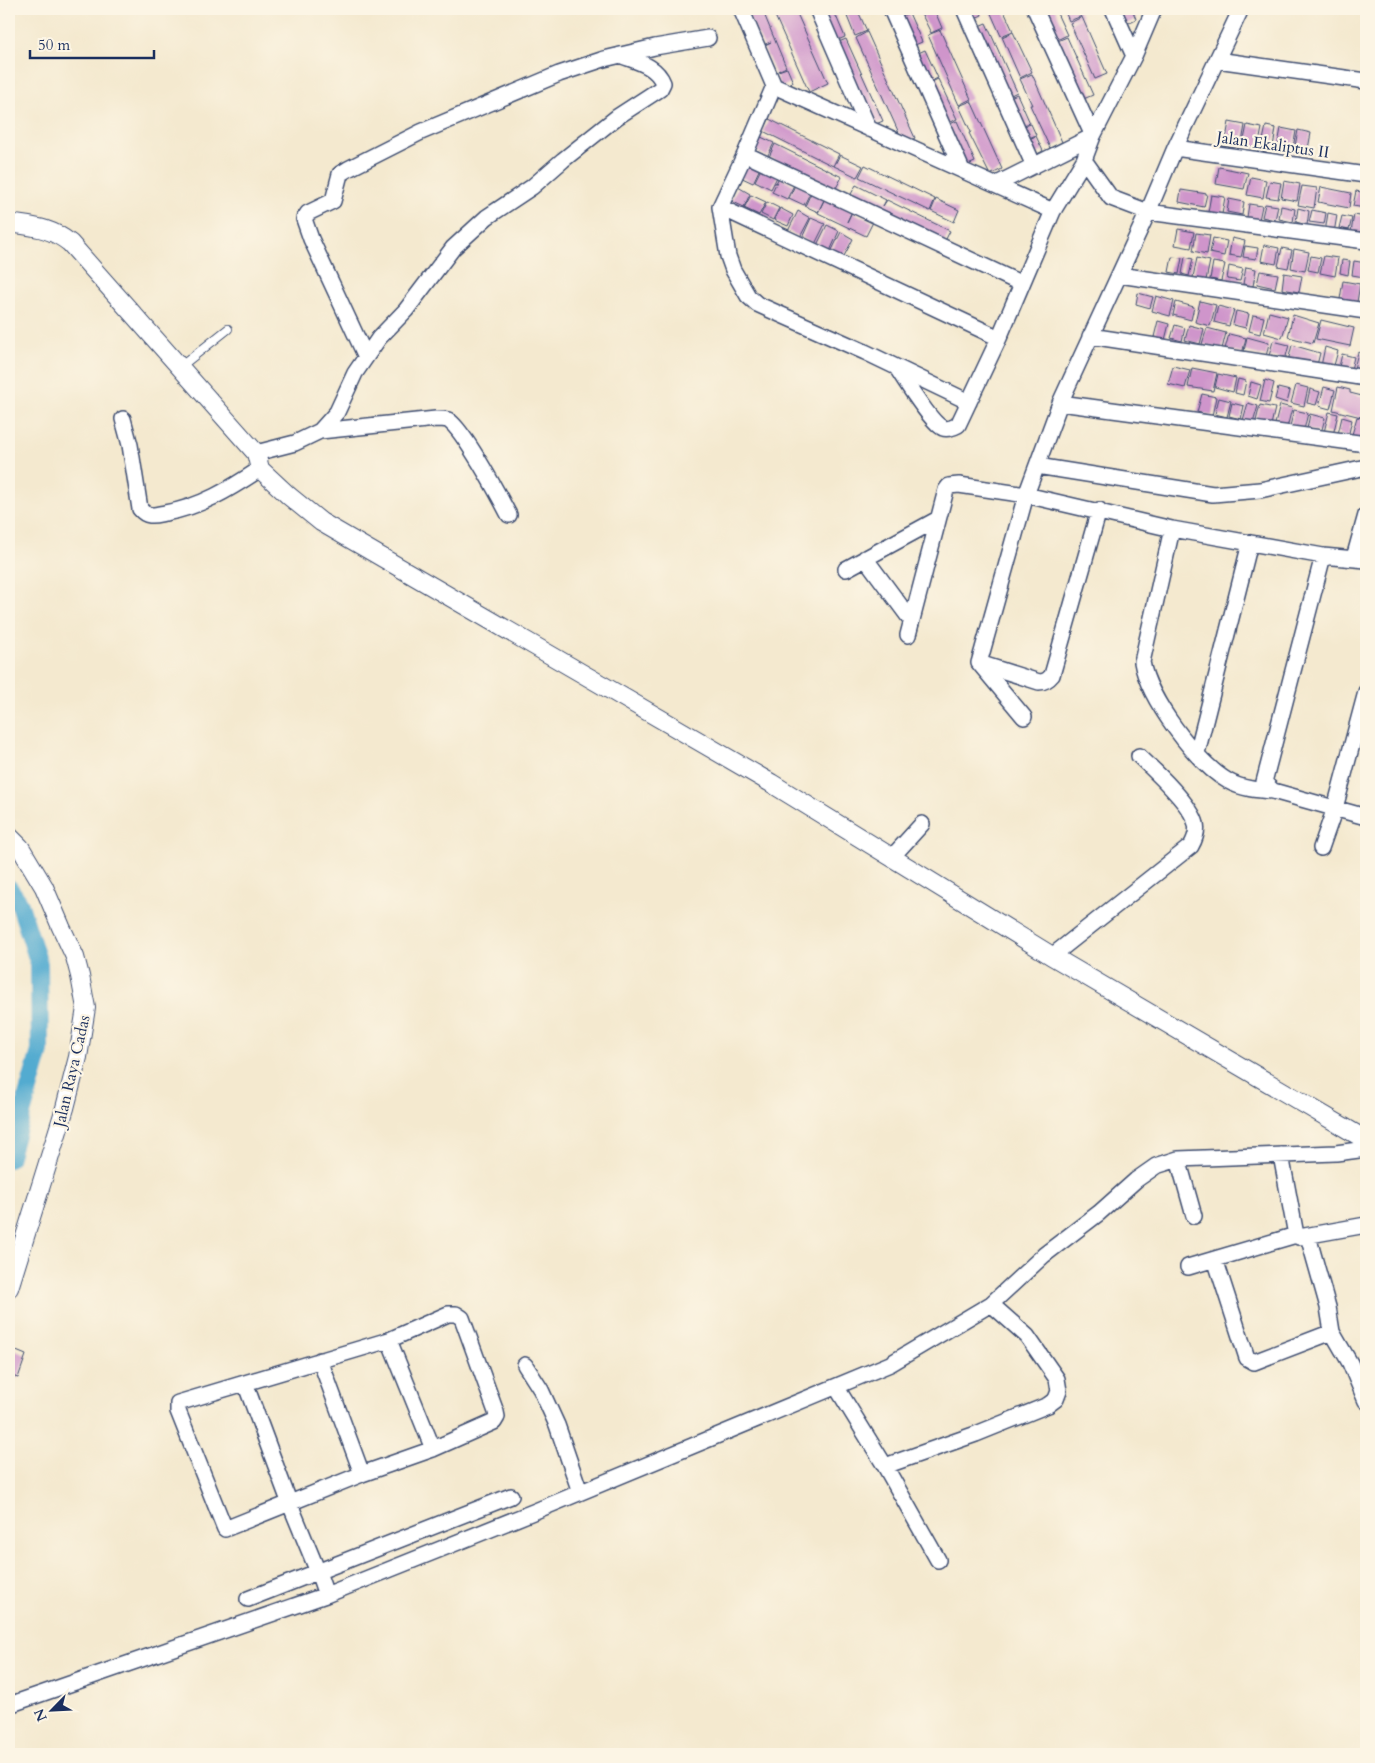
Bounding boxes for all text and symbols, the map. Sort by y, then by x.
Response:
scale bar [30,28,154,60]
text: 50 m [38,35,70,55]
street label: Jalan Ekaliptus II [1213,126,1331,164]
street label: Jalan Raya Cadas [48,1013,96,1131]
north arrow [28,1686,78,1736]
text: N [29,1706,52,1725]

